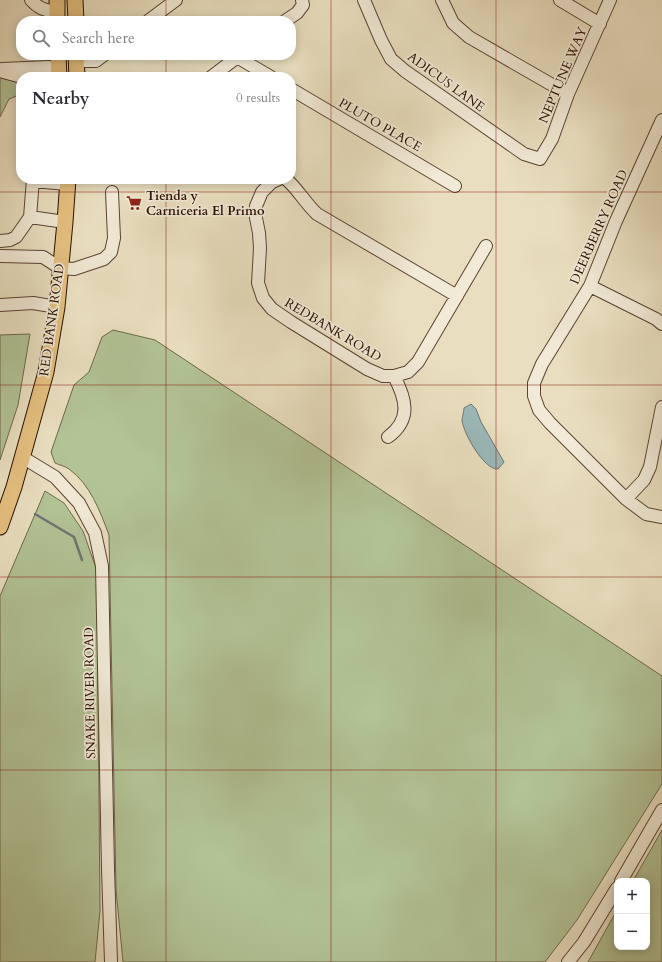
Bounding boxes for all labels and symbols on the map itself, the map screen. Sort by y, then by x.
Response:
street label: NEPTUNE WAY [535,24,591,126]
street label: ADICUS LANE [404,48,488,116]
street label: PLUTO PLACE [335,94,425,156]
street label: DEERBERRY ROAD [566,167,632,287]
place label: Tienda y Carniceria El Primo [146,187,265,220]
supermarket icon: Tienda y Carniceria El Primo [125,194,143,212]
street label: RED BANK ROAD [35,263,69,377]
street label: REDBANK ROAD [281,294,385,366]
street label: SNAKE RIVER ROAD [80,627,100,759]

